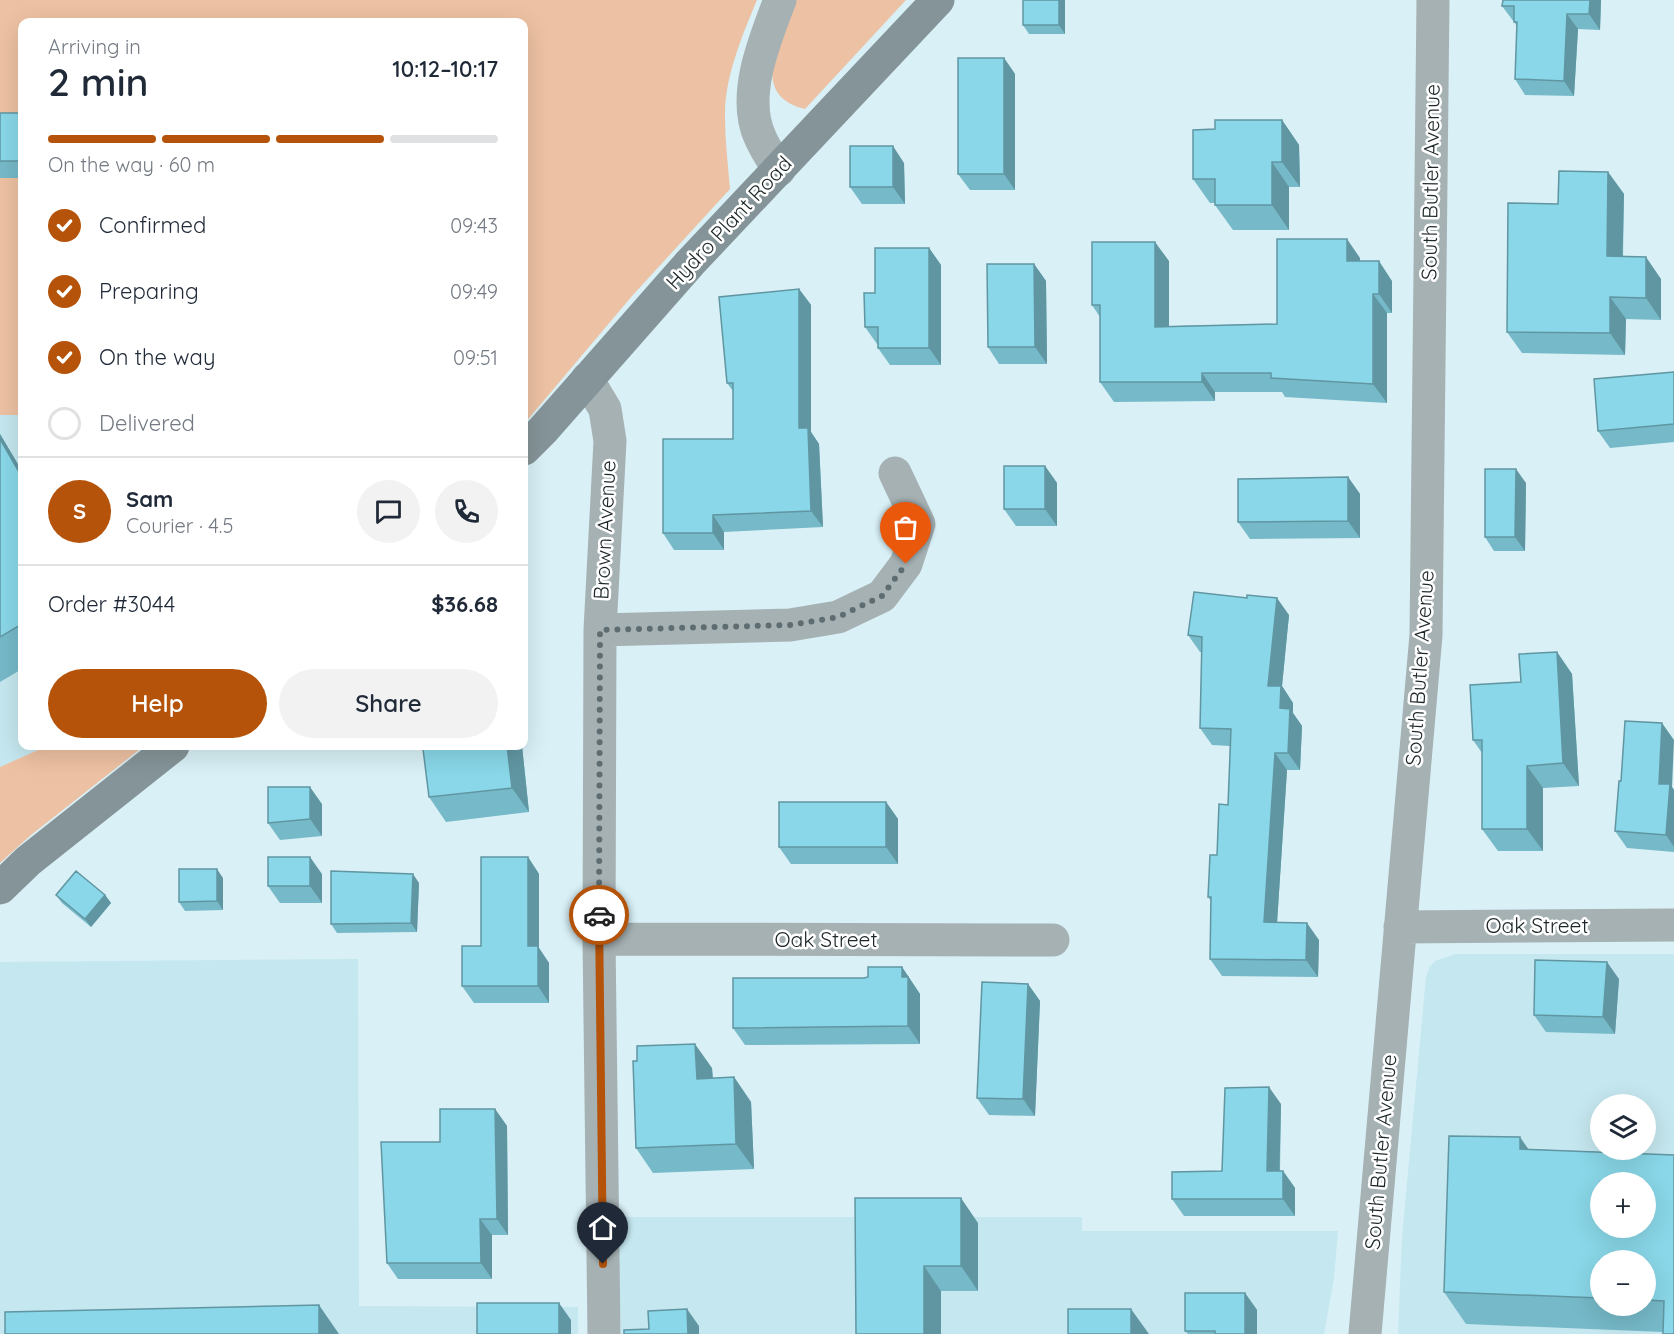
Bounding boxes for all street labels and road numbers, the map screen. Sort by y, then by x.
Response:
street label: South Butler Avenue [1415,84,1445,280]
street label: Hydro Plant Road [660,150,797,294]
street label: Brown Avenue [587,460,621,600]
street label: South Butler Avenue [1399,569,1439,767]
street label: Oak Street [1485,912,1589,938]
street label: Oak Street [774,926,878,952]
street label: South Butler Avenue [1359,1053,1401,1251]

